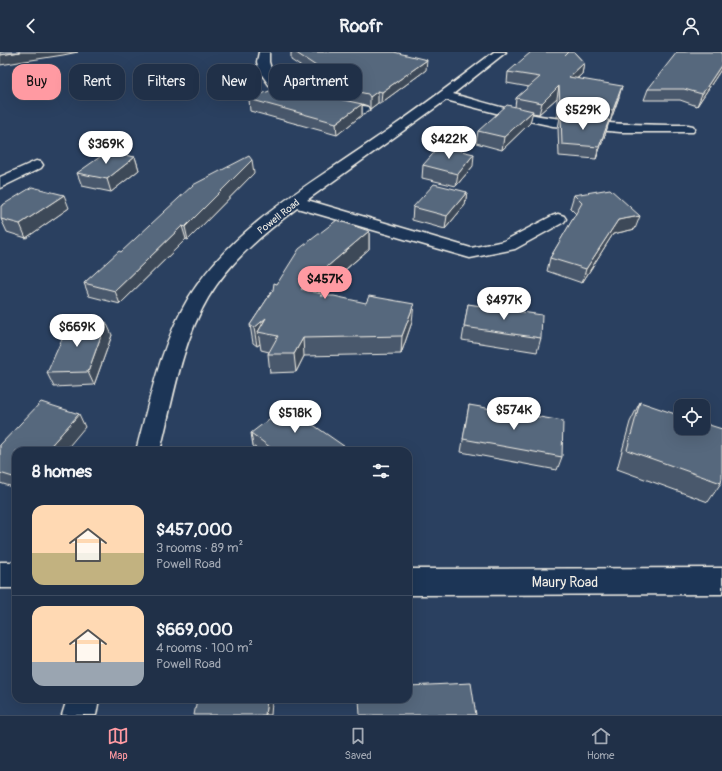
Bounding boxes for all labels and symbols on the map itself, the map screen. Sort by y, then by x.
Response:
pin: $529K [555,97,611,131]
pin: $422K [421,126,477,160]
pin: $369K [78,131,134,165]
street label: Powell Road [255,197,302,237]
pin: $457K [297,266,353,300]
pin: $497K [476,287,532,321]
pin: $669K [49,314,105,348]
pin: $574K [486,397,542,431]
pin: $518K [267,400,323,434]
street label: Maury Road [532,574,598,591]

